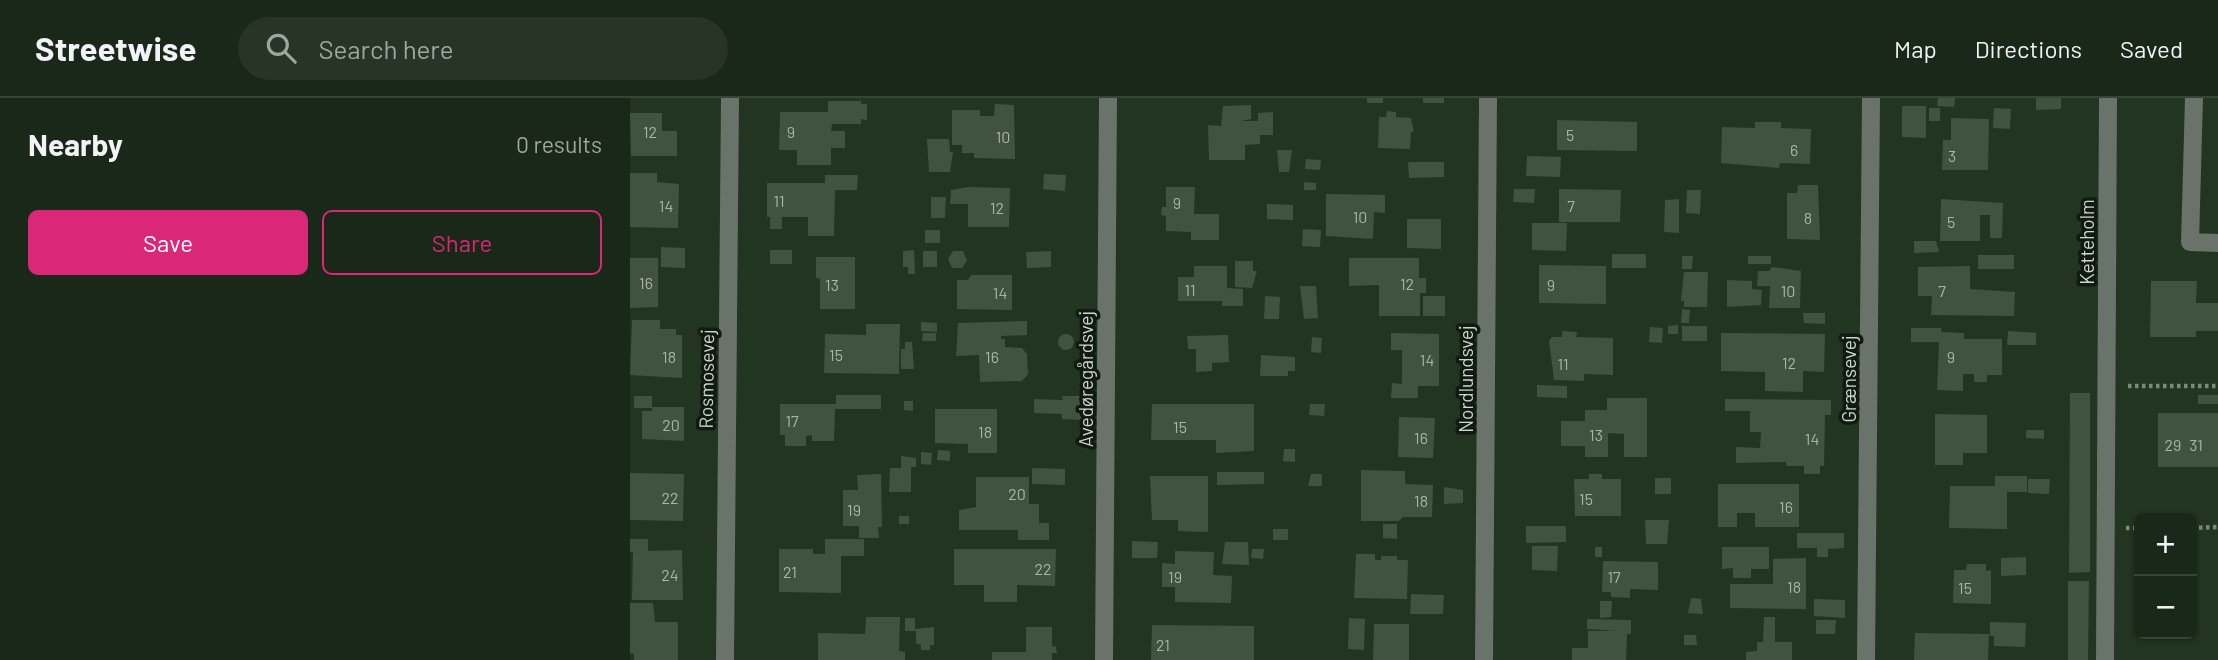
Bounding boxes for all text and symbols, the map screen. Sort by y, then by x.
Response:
search box [238,17,728,80]
text: Streetwise [35,28,196,68]
icon: search [262,29,300,67]
text: Search here [318,33,454,64]
text: Map [1894,34,1937,63]
text: Directions [1975,34,2082,63]
text: Saved [2120,34,2183,63]
house number: 12 [643,122,657,141]
house number: 9 [787,122,795,141]
house number: 5 [1566,125,1574,144]
text: Nearby [28,126,123,162]
house number: 10 [996,127,1010,146]
text: 0 results [516,130,602,158]
house number: 6 [1790,140,1798,159]
house number: 3 [1948,146,1956,165]
house number: 11 [773,191,785,210]
house number: 9 [1173,193,1181,212]
house number: 14 [659,196,673,215]
house number: 7 [1567,196,1575,215]
house number: 12 [990,198,1004,217]
street label: Ketteholm [2075,199,2098,285]
house number: 10 [1353,207,1367,226]
house number: 8 [1804,208,1812,227]
button: Save [28,210,308,275]
button: Share [322,210,602,275]
house number: 5 [1947,212,1955,231]
house number: 16 [639,273,653,292]
house number: 12 [1400,274,1414,293]
house number: 13 [825,275,839,294]
house number: 9 [1547,275,1555,294]
house number: 11 [1184,280,1196,299]
house number: 10 [1781,281,1795,300]
house number: 7 [1938,281,1946,300]
house number: 14 [993,283,1007,302]
street label: Avedøregårdsvej [1074,311,1097,447]
street label: Nordlundsvej [1454,325,1477,433]
street label: Rosmosevej [694,329,718,429]
street label: Grænsevej [1837,335,1860,423]
house number: 15 [829,345,843,364]
house number: 18 [662,347,676,366]
house number: 16 [985,347,999,366]
house number: 9 [1947,347,1955,366]
house number: 14 [1420,350,1434,369]
house number: 12 [1782,353,1796,372]
house number: 11 [1557,354,1569,373]
house number: 17 [785,411,799,430]
house number: 20 [662,415,680,434]
house number: 15 [1173,417,1187,436]
house number: 18 [978,422,992,441]
house number: 13 [1589,425,1603,444]
house number: 16 [1414,428,1428,447]
house number: 14 [1805,429,1819,448]
house number: 29 [2165,435,2181,454]
house number: 31 [2189,435,2203,454]
house number: 20 [1008,484,1026,503]
house number: 22 [661,488,679,507]
house number: 15 [1579,489,1593,508]
house number: 18 [1414,491,1428,510]
house number: 16 [1779,497,1793,516]
house number: 19 [847,500,861,519]
map controls [2134,513,2197,639]
button: + [2134,513,2197,576]
house number: 22 [1034,559,1052,578]
house number: 21 [783,562,797,581]
house number: 24 [661,565,679,584]
house number: 19 [1168,567,1182,586]
house number: 17 [1607,567,1621,586]
button: − [2134,576,2197,639]
house number: 18 [1787,577,1801,596]
house number: 15 [1958,578,1972,597]
house number: 21 [1156,635,1170,654]

